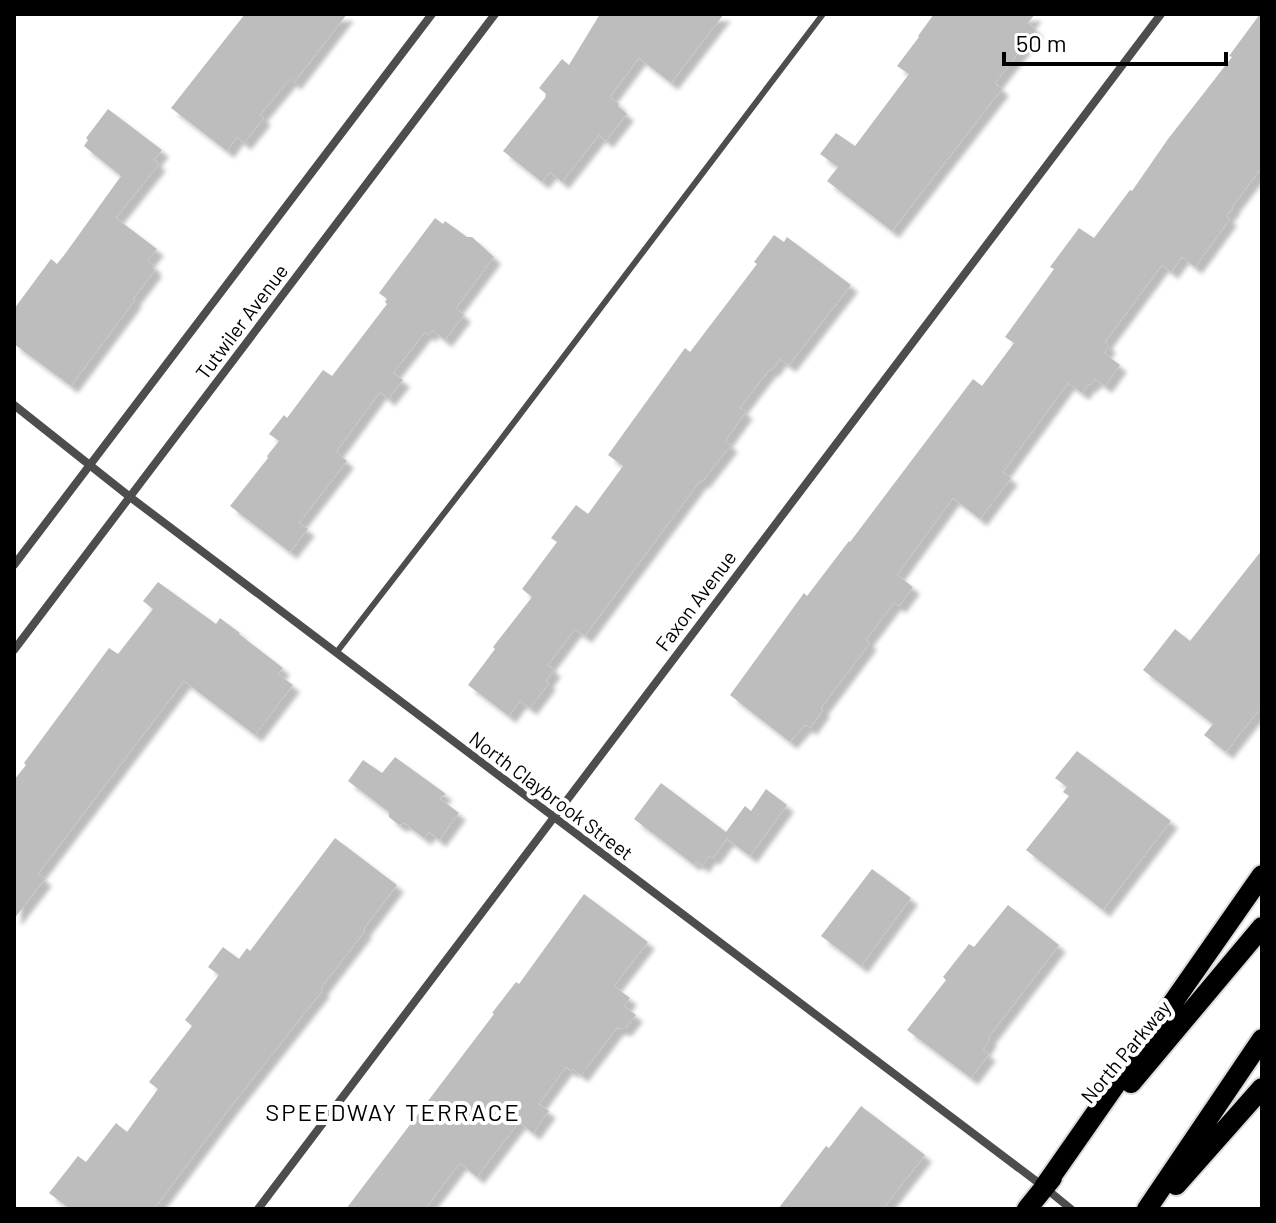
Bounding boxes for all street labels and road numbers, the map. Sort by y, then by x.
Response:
street label: Tutwiler Avenue [190,259,292,384]
street label: Faxon Avenue [650,546,741,655]
street label: North Claybrook Street [465,726,638,865]
street label: North Parkway [1075,995,1175,1108]

